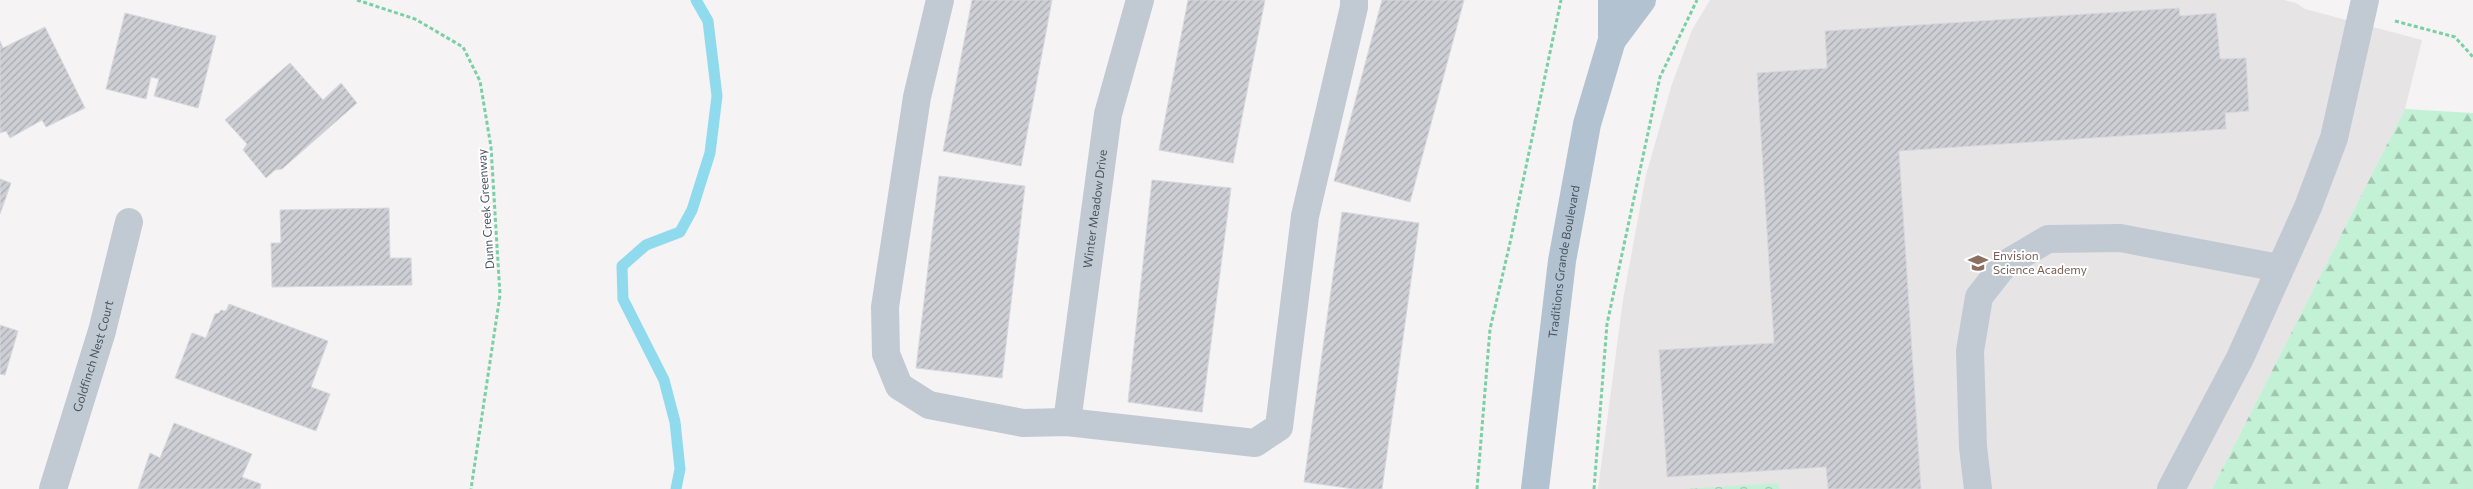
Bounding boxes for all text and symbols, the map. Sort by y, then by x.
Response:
street label: Dunn Creek Greenway [474,148,496,270]
street label: Winter Meadow Drive [1080,149,1109,269]
street label: Traditions Grande Boulevard [1545,184,1582,339]
place label: Envision Science Academy [1993,248,2087,276]
school or university icon: Envision Science Academy [1967,252,1989,274]
street label: Goldfinch Nest Court [69,298,115,413]

